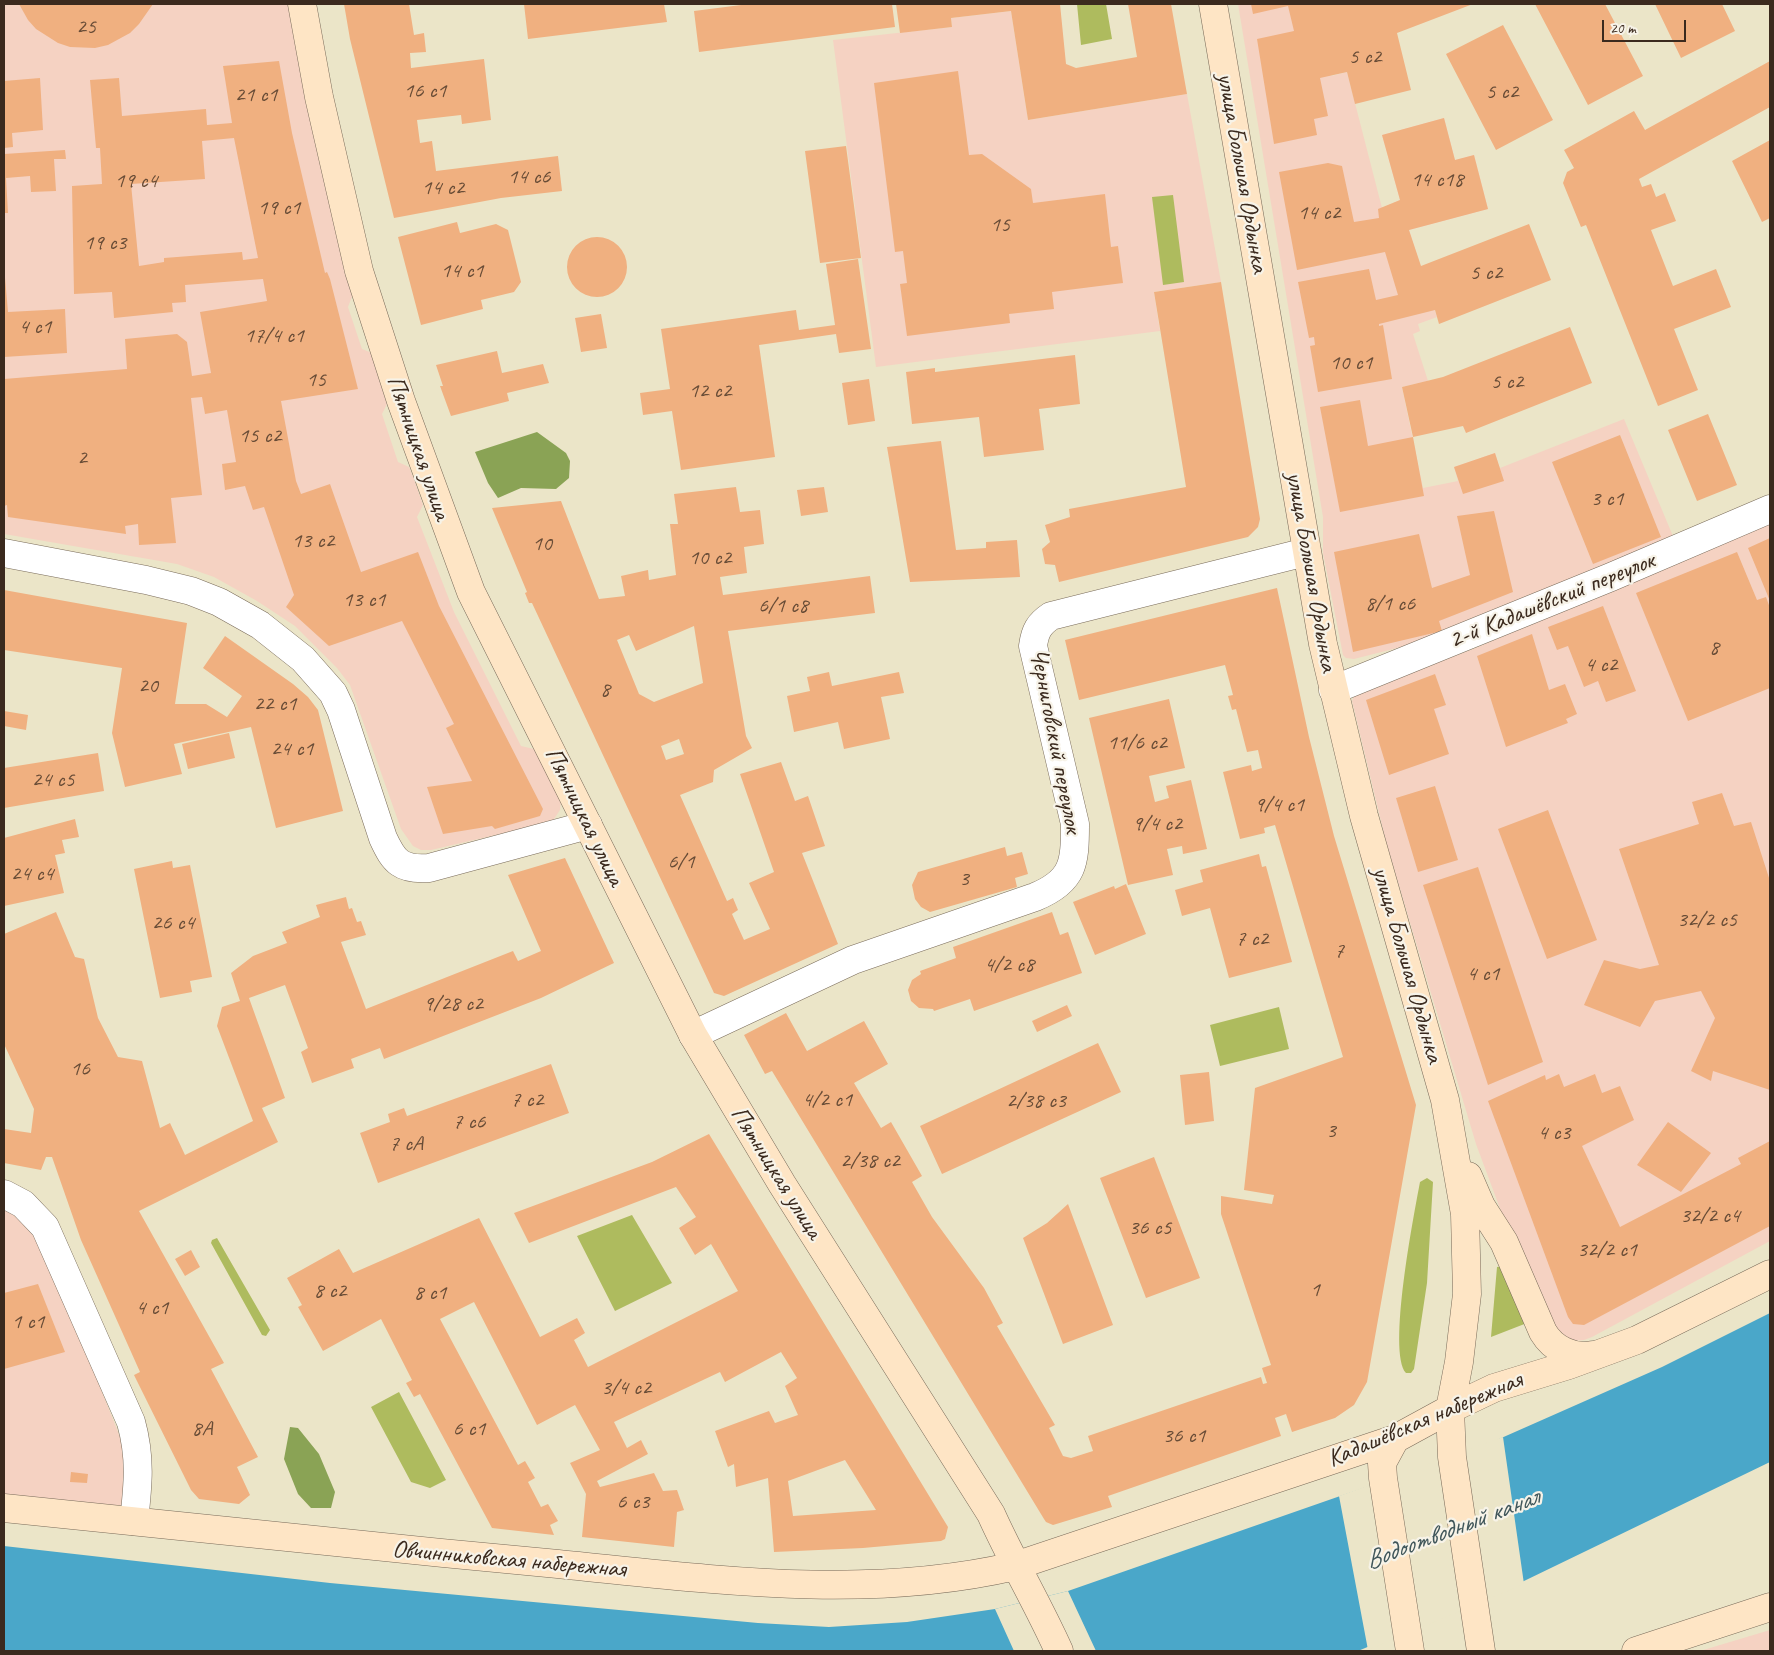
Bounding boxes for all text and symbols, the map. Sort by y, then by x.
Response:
scale bar [1604,10,1688,42]
house number: 25 [76,14,96,40]
text: 20 m [1610,19,1636,38]
house number: 5 с2 [1349,44,1381,70]
street label: улица Большая Ордынка [1210,71,1274,275]
house number: 16 с1 [404,78,446,104]
house number: 5 с2 [1486,79,1518,105]
house number: 21 с1 [235,82,277,108]
house number: 14 с6 [508,164,550,190]
house number: 14 с18 [1411,167,1463,193]
house number: 19 с4 [115,168,157,194]
house number: 14 с2 [422,175,464,201]
house number: 19 с1 [258,195,300,221]
house number: 14 с2 [1298,200,1340,226]
house number: 15 [990,212,1010,238]
house number: 19 с3 [84,230,126,256]
house number: 14 с1 [441,258,483,284]
house number: 5 с2 [1470,260,1502,286]
house number: 4 с1 [19,314,51,340]
house number: 17/4 с1 [244,323,304,349]
house number: 10 с1 [1330,350,1372,376]
house number: 15 [306,367,326,393]
house number: 5 с2 [1491,369,1523,395]
street label: Пятницкая улица [379,372,457,524]
house number: 12 с2 [689,378,731,404]
house number: 15 с2 [239,423,281,449]
house number: 2 [77,445,87,471]
street label: улица Большая Ордынка [1279,470,1343,674]
house number: 3 с1 [1591,486,1623,512]
house number: 13 с2 [292,528,334,554]
house number: 10 [532,531,552,557]
house number: 10 с2 [689,545,731,571]
street label: 2-й Кадашёвский переулок [1445,546,1659,656]
house number: 13 с1 [343,587,385,613]
house number: 8/1 с6 [1365,591,1415,617]
house number: 6/1 с8 [758,593,808,619]
house number: 8 [1709,635,1719,661]
street label: Черниговский переулок [1022,646,1088,836]
house number: 4 с2 [1585,652,1617,678]
house number: 20 [138,673,158,699]
house number: 8 [600,677,610,703]
house number: 22 с1 [254,691,296,717]
house number: 11/6 с2 [1107,730,1167,756]
house number: 24 с1 [271,736,313,762]
street label: Пятницкая улица [537,743,631,891]
house number: 24 с5 [32,767,74,793]
house number: 9/4 с1 [1254,792,1304,818]
house number: 9/4 с2 [1132,811,1182,837]
house number: 6/1 [667,849,695,875]
house number: 24 с4 [11,861,53,887]
street label: улица Большая Ордынка [1365,864,1449,1066]
house number: 3 [959,866,969,892]
house number: 32/2 с5 [1677,907,1737,933]
house number: 26 с4 [152,910,194,936]
house number: 7 с2 [1236,926,1268,952]
house number: 7 [1334,938,1344,964]
house number: 4/2 с8 [984,952,1034,978]
house number: 4 с1 [1467,961,1499,987]
house number: 9/28 с2 [423,991,483,1017]
house number: 16 [70,1056,90,1082]
house number: 7 с2 [511,1087,543,1113]
house number: 4/2 с1 [802,1087,852,1113]
house number: 2/38 с3 [1006,1088,1066,1114]
street label: Пятницкая улица [723,1101,829,1245]
house number: 7 с6 [453,1109,485,1135]
house number: 3 [1326,1118,1336,1144]
house number: 4 с3 [1538,1120,1570,1146]
house number: 7 сА [389,1131,423,1157]
house number: 2/38 с2 [840,1148,900,1174]
house number: 32/2 с4 [1680,1203,1740,1229]
house number: 36 с5 [1129,1215,1171,1241]
house number: 32/2 с1 [1577,1237,1637,1263]
house number: 1 [1310,1277,1320,1303]
house number: 8 с2 [314,1278,346,1304]
house number: 8 с1 [414,1280,446,1306]
house number: 4 с1 [136,1295,168,1321]
house number: 1 с1 [12,1309,44,1335]
street label: Кадашёвская набережная [1323,1365,1527,1475]
house number: 3/4 с2 [601,1375,651,1401]
house number: 8А [192,1416,212,1442]
house number: 6 с1 [453,1416,485,1442]
house number: 36 с1 [1163,1423,1205,1449]
water label: Водоотводный канал [1361,1483,1543,1577]
house number: 6 с3 [617,1489,649,1515]
street label: Овчинниковская набережная [391,1535,627,1585]

